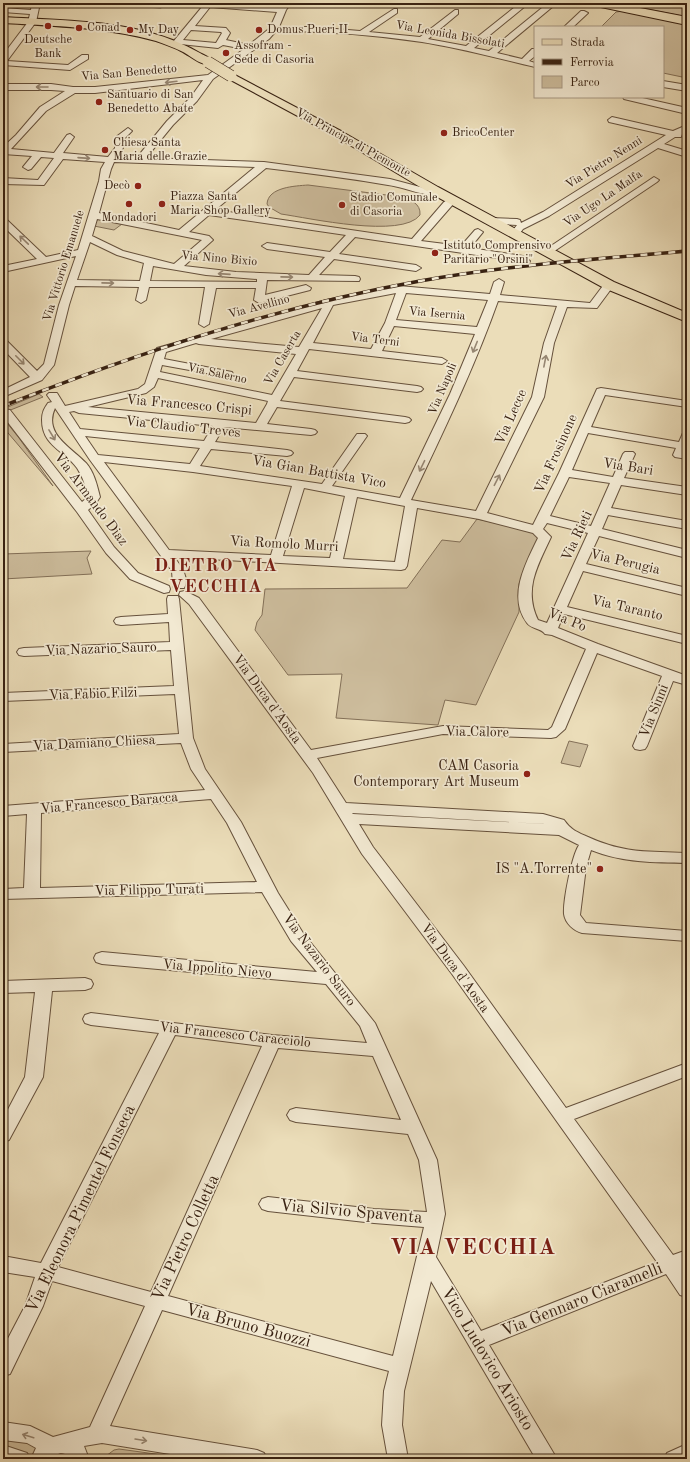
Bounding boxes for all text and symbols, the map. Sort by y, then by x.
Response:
street label: Via Leonida Bissolati [395,19,505,51]
marker: Deutsche Bank [43,21,53,31]
place label: Conad [87,22,120,34]
marker: Conad [74,23,84,33]
place label: My Day [138,24,180,36]
place label: Domus Pueri II [267,24,348,36]
marker: My Day [125,25,135,35]
marker: Domus Pueri II [254,25,264,35]
legend [534,26,664,98]
place label: Deutsche Bank [24,34,72,60]
text: Strada [570,37,605,49]
place label: Assofram - Sede di Casoria [234,40,314,66]
marker: Assofram - Sede di Casoria [221,48,231,58]
text: Ferrovia [570,57,614,69]
street label: Via San Benedetto [80,63,178,83]
text: Parco [570,77,600,89]
one-way arrow [165,78,178,86]
one-way arrow [36,83,49,91]
place label: Santuario di San Benedetto Abate [107,89,194,115]
marker: Santuario di San Benedetto Abate [94,97,104,107]
street label: Via Principe di Piemonte [294,106,413,180]
place label: BricoCenter [452,127,514,139]
marker: BricoCenter [439,128,449,138]
street label: Via Pietro Nenni [564,135,644,191]
place label: Chiesa Santa Maria delle Grazie [113,137,208,163]
marker: Chiesa Santa Maria delle Grazie [100,145,110,155]
one-way arrow [77,154,90,161]
street label: Via Ugo La Malfa [561,168,645,230]
place label: Decò [104,180,130,192]
marker: Decò [133,181,143,191]
place label: Piazza Santa Maria Shop Gallery [170,191,271,217]
place label: Stadio Comunale di Casoria [350,192,438,218]
marker: Mondadori [124,199,134,209]
marker: Piazza Santa Maria Shop Gallery [157,199,167,209]
marker: Stadio Comunale di Casoria [337,200,347,210]
street label: Via Vittorio Emanuele [41,208,87,323]
place label: Mondadori [101,212,157,224]
one-way arrow [19,236,29,245]
place label: Istituto Comprensivo Paritario "Orsini" [443,240,551,266]
marker: Istituto Comprensivo Paritario "Orsini" [430,248,440,258]
street label: Via Nino Bixio [180,250,258,268]
one-way arrow [218,271,231,278]
one-way arrow [280,273,293,280]
one-way arrow [101,279,114,287]
street label: Via Avellino [227,293,291,321]
street label: Via Isernia [408,306,466,322]
street label: Via Caserta [263,329,303,387]
street label: Via Terni [350,331,400,349]
one-way arrow [471,341,478,353]
one-way arrow [542,354,550,367]
one-way arrow [15,356,25,365]
street label: Via Napoli [427,361,459,417]
street label: Via Salerno [186,362,248,386]
street label: Via Lecce [493,387,529,447]
street label: Via Francesco Crispi [126,393,253,417]
street label: Via Frosinone [532,412,580,496]
street label: Via Claudio Treves [125,414,241,440]
one-way arrow [48,430,57,441]
street label: Via Armando Diaz [51,450,131,548]
street label: Via Gian Battista Vico [251,453,387,491]
street label: Via Bari [602,456,654,478]
one-way arrow [418,460,425,472]
one-way arrow [494,475,502,487]
street label: Via Rieti [559,508,595,563]
street label: Via Romolo Murri [229,534,339,554]
street label: Via Perugia [589,547,661,577]
district label: DIETRO VIA VECCHIA [154,557,278,596]
street label: Via Taranto [590,593,664,623]
street label: Via Po [546,606,588,634]
street label: Via Nazario Sauro [45,640,157,658]
street label: Via Duca d'Aosta [230,652,304,746]
street label: Via Sinni [637,682,671,740]
street label: Via Fabio Filzi [48,685,138,703]
street label: Via Calore [445,724,509,740]
street label: Via Damiano Chiesa [32,733,156,753]
place label: CAM Casoria Contemporary Art Museum [353,759,519,789]
marker: CAM Casoria Contemporary Art Museum [522,769,532,779]
street label: Via Francesco Baracca [39,790,179,816]
place label: IS "A.Torrente" [495,862,592,876]
marker: IS "A.Torrente" [595,864,605,874]
street label: Via Filippo Turati [94,882,204,898]
street label: Via Nazario Sauro [280,911,358,1009]
street label: Via Duca d'Aosta [418,921,492,1015]
street label: Via Ippolito Nievo [162,957,272,981]
street label: Via Francesco Caracciolo [158,1020,312,1050]
street label: Via Eleonora Pimentel Fonseca [23,1102,139,1316]
street label: Via Pietro Colletta [149,1172,223,1304]
street label: Via Silvio Spaventa [279,1197,424,1227]
district label: VIA VECCHIA [390,1237,556,1259]
street label: Via Gennaro Ciaramelli [499,1260,665,1340]
street label: Vico Ludovico Ariosto [438,1285,536,1433]
street label: Via Bruno Buozzi [183,1301,313,1351]
one-way arrow [22,1432,35,1439]
one-way arrow [134,1436,147,1444]

